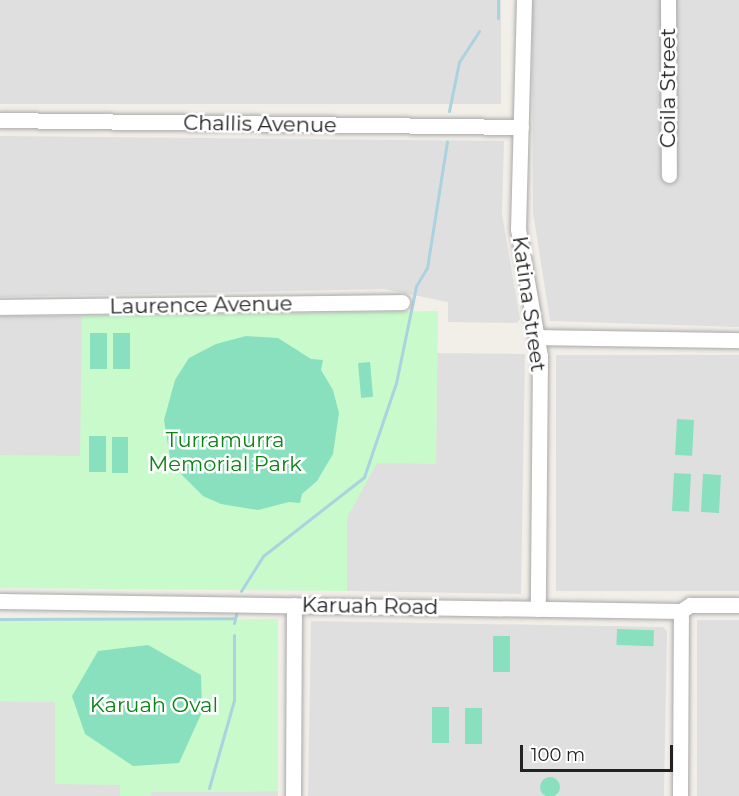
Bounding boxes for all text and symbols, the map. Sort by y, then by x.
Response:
street label: Coila Street [655,28,681,148]
street label: Challis Avenue [183,110,337,138]
street label: Katina Street [507,235,551,373]
street label: Laurence Avenue [109,291,293,319]
park label: Turramurra Memorial Park [148,427,302,477]
street label: Karuah Road [302,592,438,620]
park label: Karuah Oval [90,692,218,718]
scale bar [523,733,676,771]
text: 100 m [531,744,585,766]

